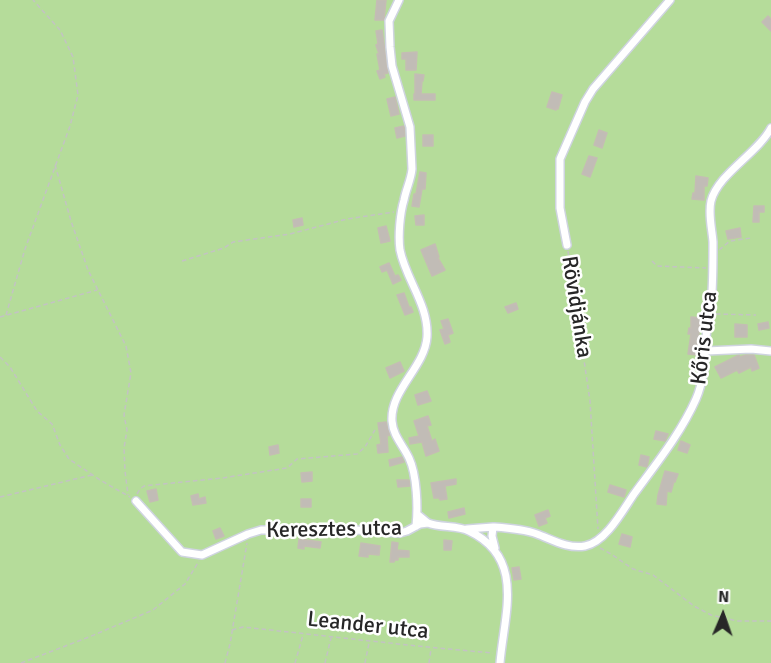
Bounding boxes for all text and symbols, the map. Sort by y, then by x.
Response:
street label: Rövidjánka [555,254,597,360]
street label: Kőris utca [686,290,724,386]
street label: Keresztes utca [266,516,402,544]
north arrow [693,585,753,645]
text: N [718,587,730,607]
street label: Leander utca [306,607,430,645]

